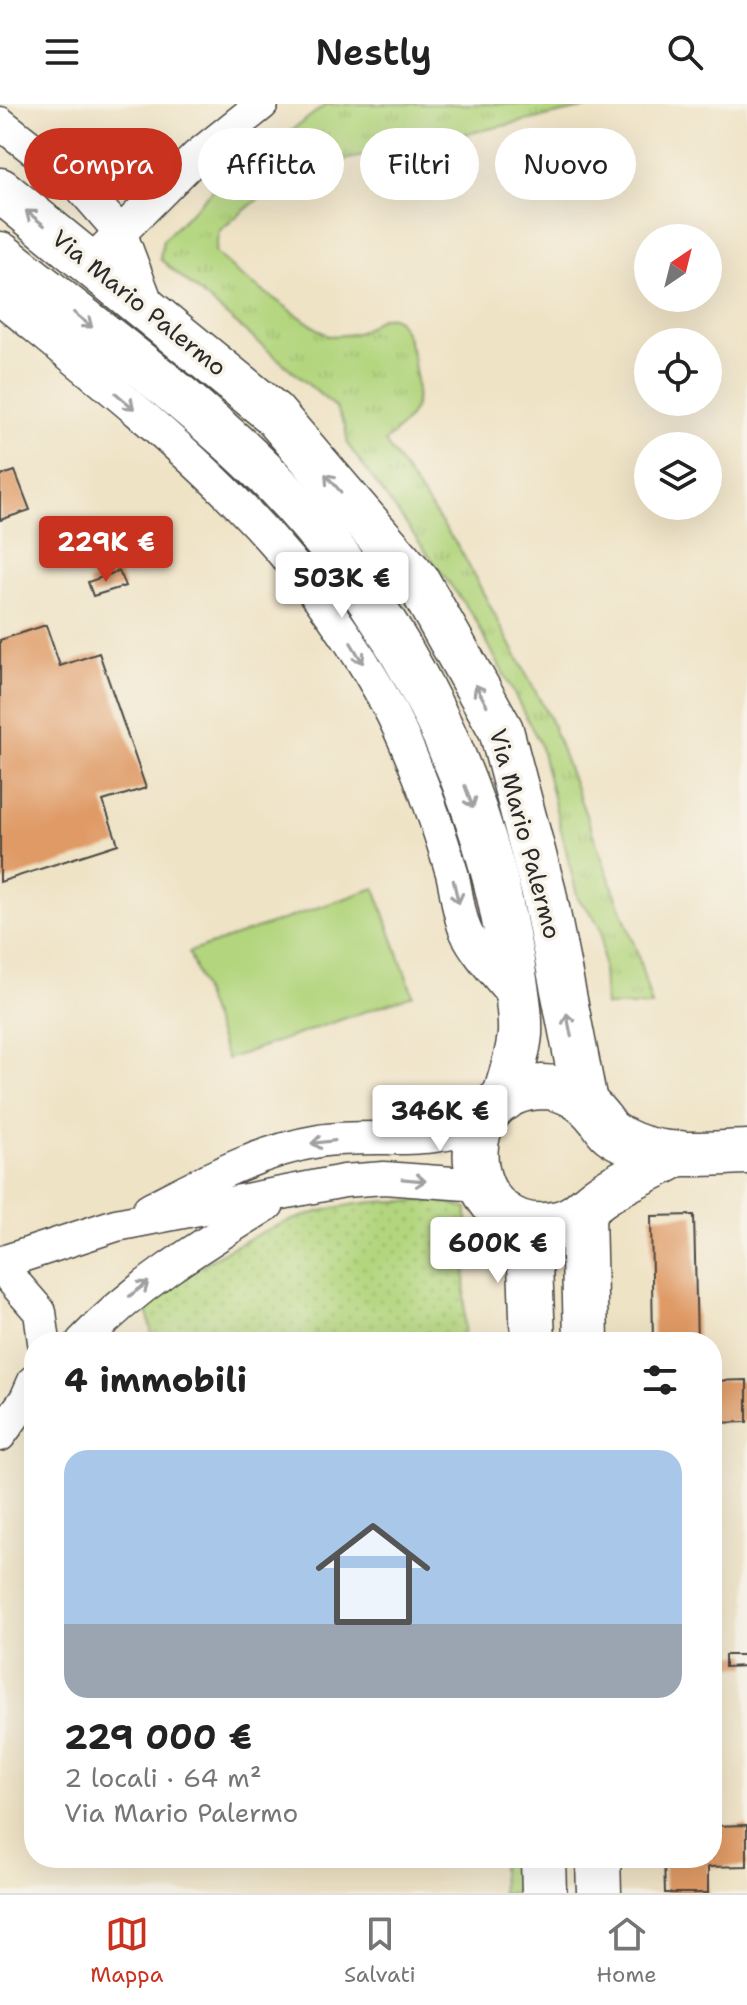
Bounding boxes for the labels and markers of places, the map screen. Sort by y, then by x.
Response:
pin: 229K € [41,516,171,584]
pin: 503K € [277,552,407,620]
pin: 346K € [375,1085,505,1153]
pin: 600K € [433,1217,563,1285]

